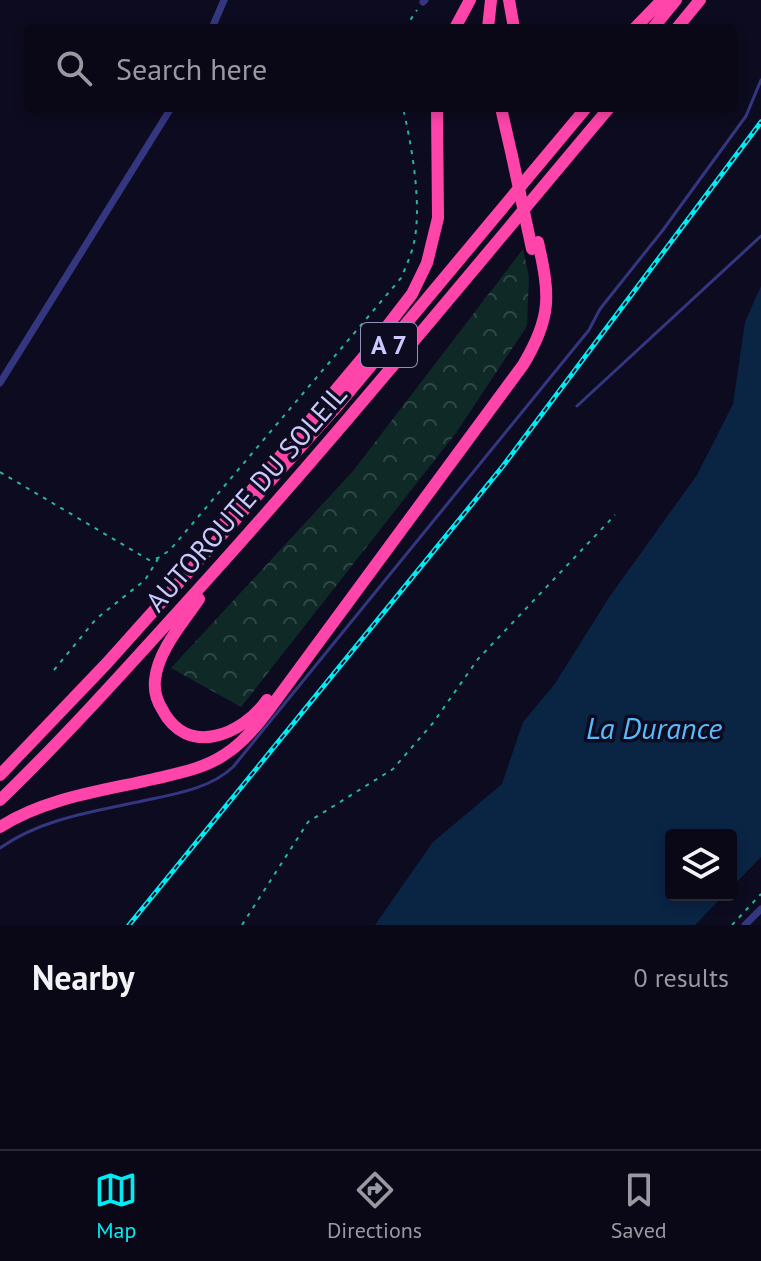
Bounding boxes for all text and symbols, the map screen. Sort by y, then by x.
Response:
search box [24,24,737,112]
icon: search [52,46,96,90]
text: Search here [116,49,267,88]
road number: A 7 [361,323,417,367]
street label: AUTOROUTE DU SOLEIL [137,376,354,619]
water label: La Durance [586,708,722,747]
map controls [665,829,737,901]
button: layers [665,829,737,901]
text: Nearby [32,955,134,999]
text: 0 results [634,961,729,994]
tab: Map [94,1168,138,1244]
tab: Directions [327,1168,422,1244]
tab: Saved [611,1168,667,1244]

